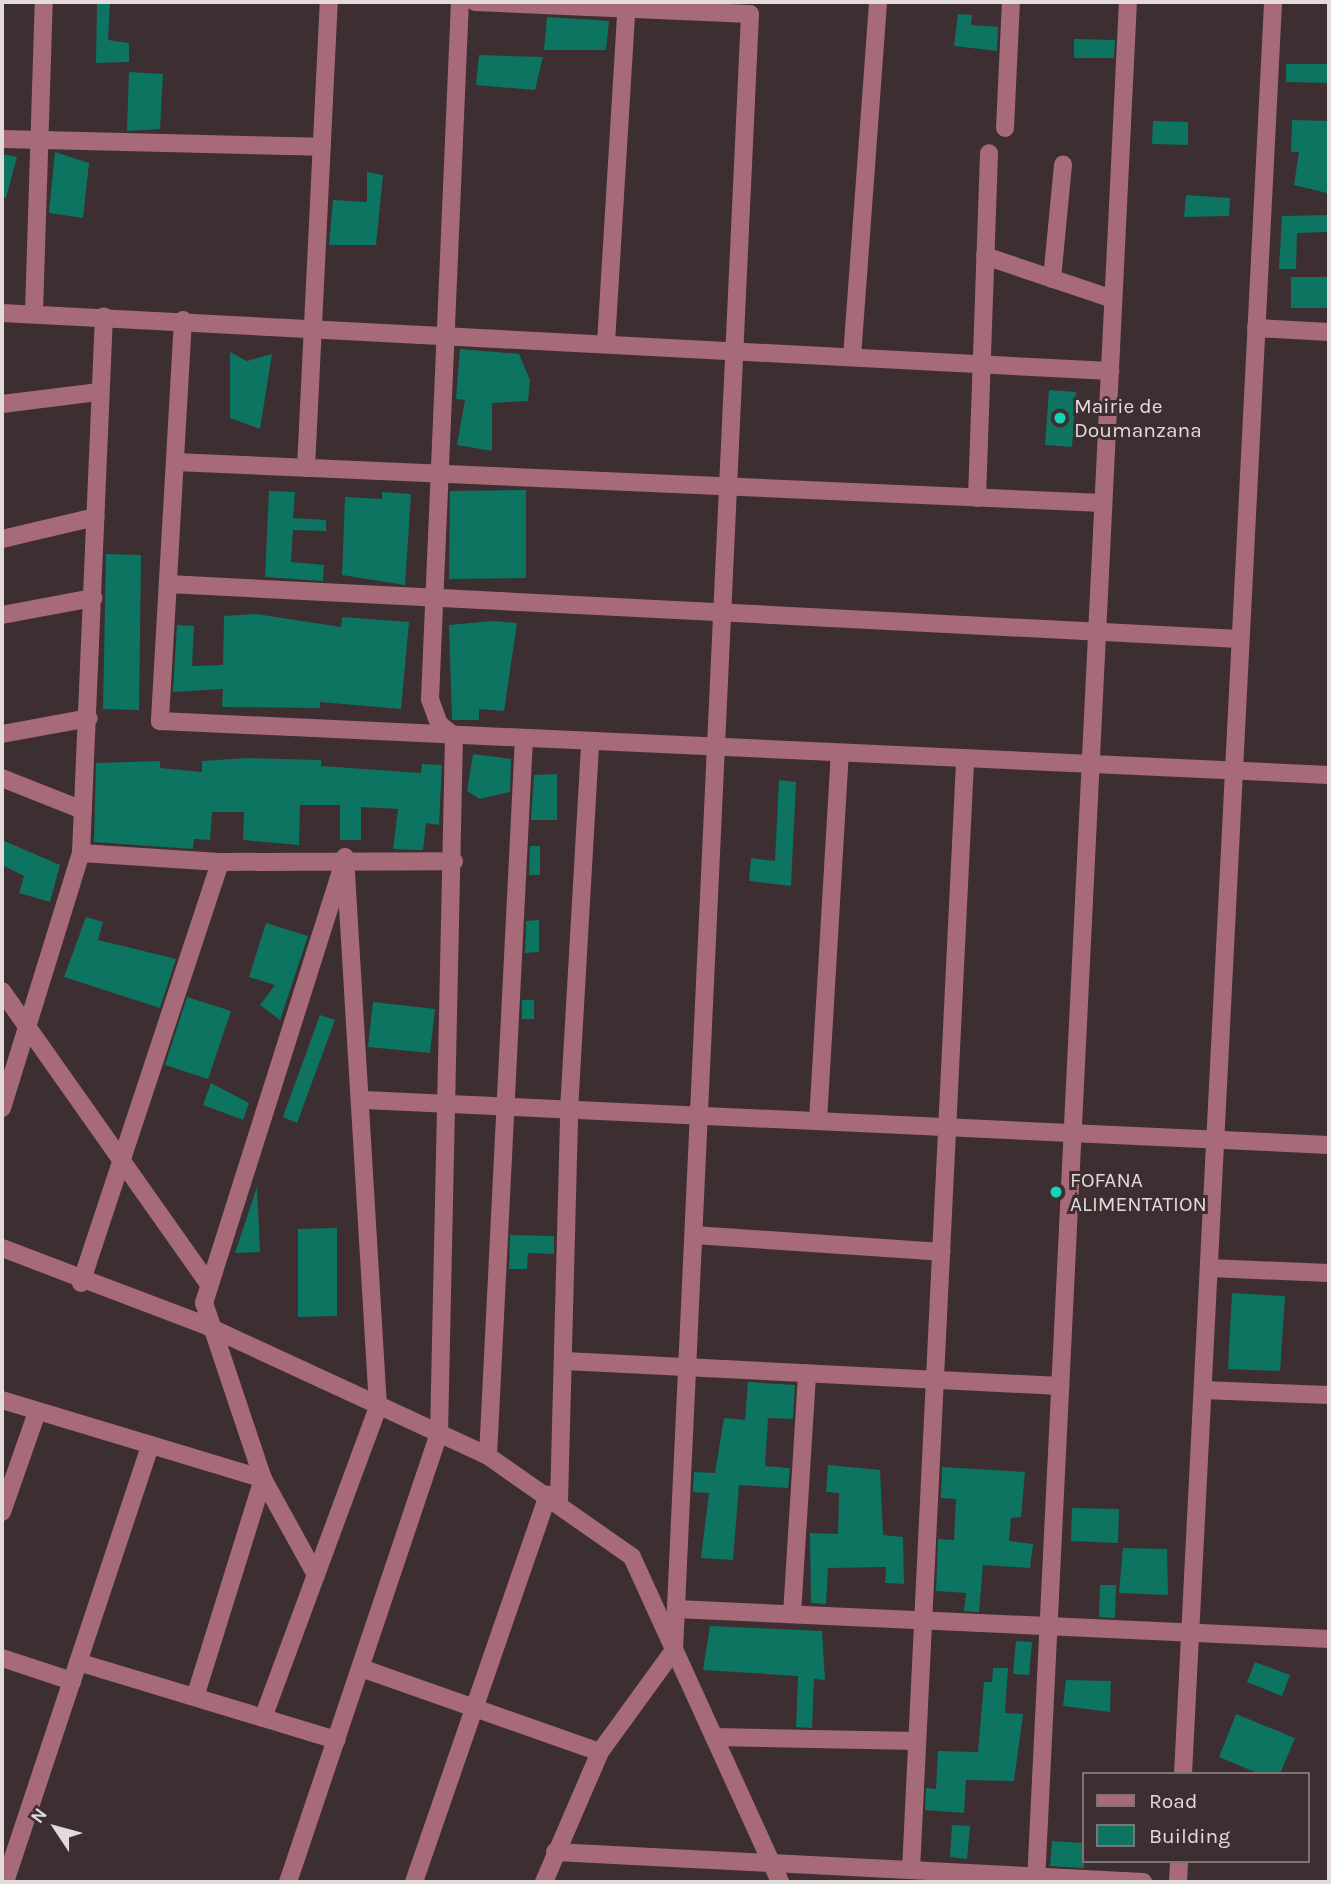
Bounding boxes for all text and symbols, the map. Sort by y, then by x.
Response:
place label: Mairie de Doumanzana [1074,393,1202,443]
marker: Mairie de Doumanzana [1052,410,1068,426]
place label: FOFANA ALIMENTATION [1070,1167,1207,1217]
marker: FOFANA ALIMENTATION [1048,1184,1064,1200]
legend [1082,1772,1310,1863]
text: Road [1149,1789,1197,1813]
north arrow [21,1793,91,1863]
text: N [26,1804,52,1828]
text: Building [1149,1824,1230,1848]

